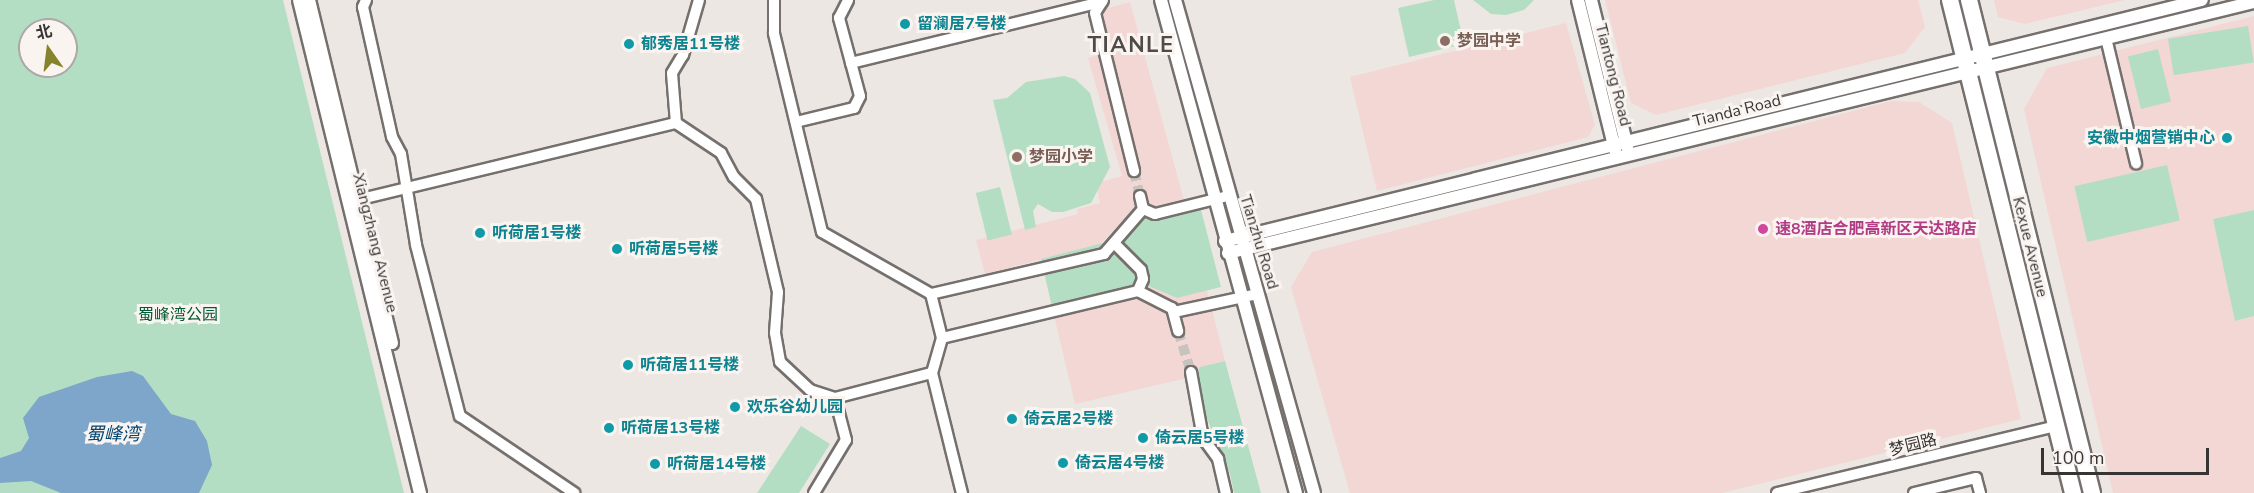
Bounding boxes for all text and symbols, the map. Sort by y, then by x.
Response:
place label: 留澜居7号楼 [917,14,1007,34]
marker: 留澜居7号楼 [898,17,912,31]
north arrow [18,18,78,78]
text: 北 [34,20,55,45]
street label: Tiantong Road [1591,22,1635,128]
place label: 梦园中学 [1457,31,1521,51]
district label: TIANLE [1087,33,1175,59]
place label: 郁秀居11号楼 [641,34,740,54]
marker: 梦园中学 [1438,34,1452,48]
marker: 郁秀居11号楼 [622,37,636,51]
street label: Tianda Road [1691,91,1783,131]
place label: 安徽中烟营销中心 [2087,128,2215,148]
marker: 安徽中烟营销中心 [2220,131,2234,145]
place label: 梦园小学 [1029,147,1093,167]
marker: 梦园小学 [1010,150,1024,164]
street label: Xiangzhang Avenue [348,171,402,315]
street label: Tianzhu Road [1236,192,1282,292]
street label: Kexue Avenue [2008,195,2052,299]
place label: 速8酒店合肥高新区天达路店 [1775,219,1977,239]
marker: 速8酒店合肥高新区天达路店 [1756,222,1770,236]
place label: 听荷居1号楼 [492,223,582,243]
marker: 听荷居1号楼 [473,226,487,240]
place label: 听荷居5号楼 [629,239,719,259]
marker: 听荷居5号楼 [610,242,624,256]
park label: 蜀峰湾公园 [138,305,218,325]
place label: 听荷居11号楼 [640,355,739,375]
marker: 听荷居11号楼 [621,358,635,372]
place label: 欢乐谷幼儿园 [747,397,843,417]
marker: 欢乐谷幼儿园 [728,400,742,414]
place label: 倚云居2号楼 [1024,409,1114,429]
marker: 倚云居2号楼 [1005,412,1019,426]
place label: 听荷居13号楼 [621,418,720,438]
marker: 听荷居13号楼 [602,421,616,435]
water label: 蜀峰湾 [86,423,140,445]
place label: 倚云居5号楼 [1155,428,1245,448]
street label: 梦园路 [1887,430,1939,460]
marker: 倚云居5号楼 [1136,431,1150,445]
scale bar [2044,436,2212,474]
text: 100 m [2052,446,2104,470]
place label: 倚云居4号楼 [1075,453,1165,473]
place label: 听荷居14号楼 [667,454,766,474]
marker: 倚云居4号楼 [1056,456,1070,470]
marker: 听荷居14号楼 [648,457,662,471]

